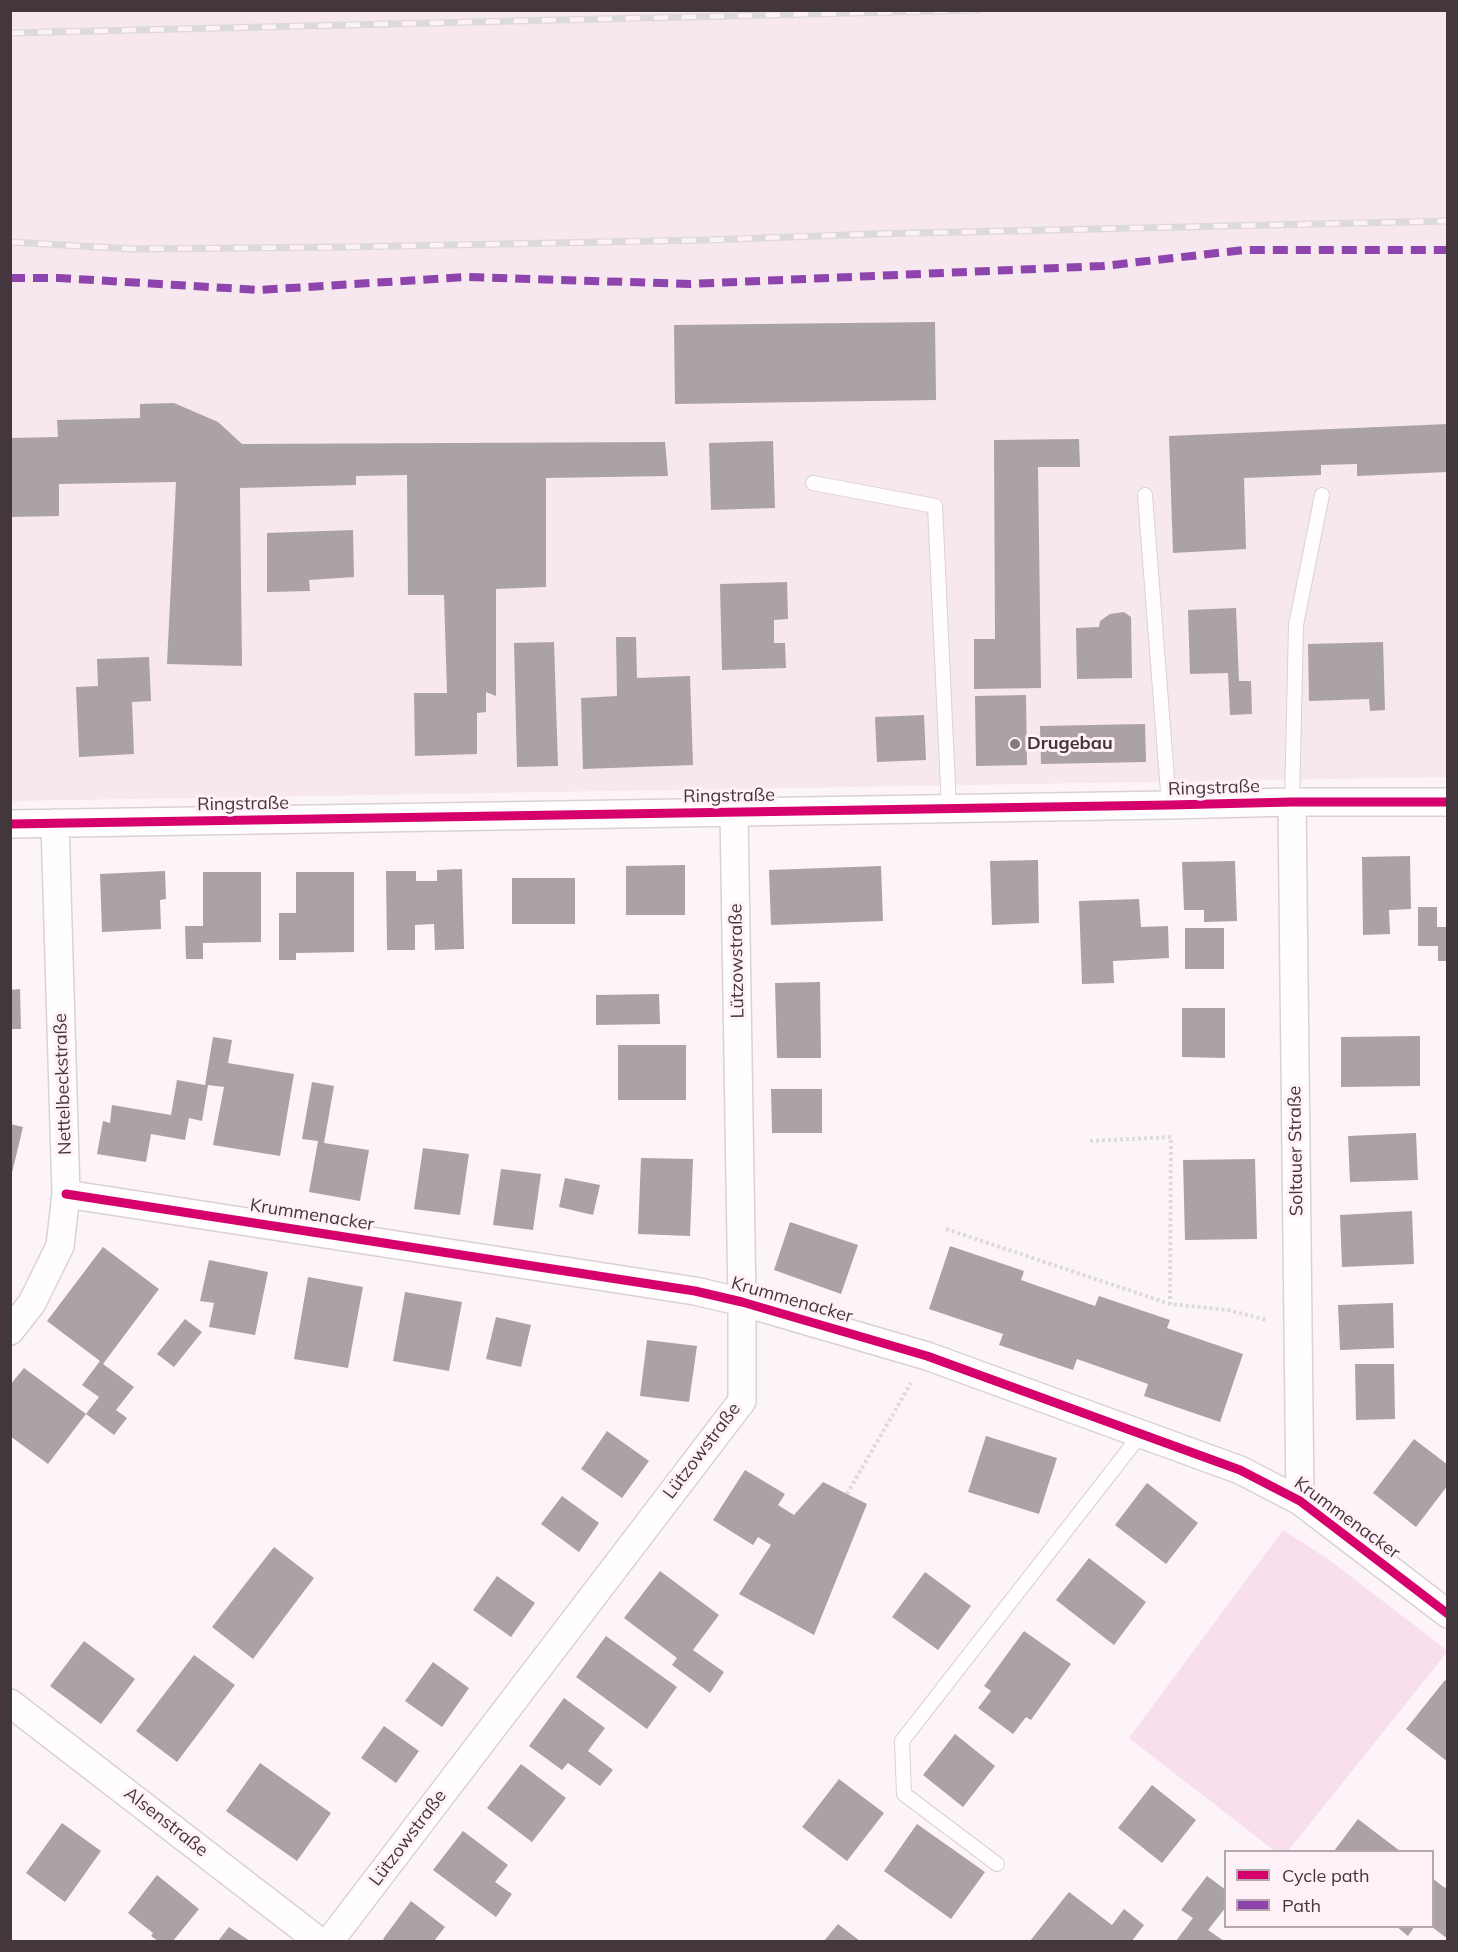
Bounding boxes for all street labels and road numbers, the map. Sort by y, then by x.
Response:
street label: Ringstraße [1168,776,1260,800]
street label: Ringstraße [683,784,775,808]
street label: Ringstraße [197,792,289,816]
street label: Lützowstraße [725,903,749,1019]
street label: Nettelbeckstraße [50,1013,76,1155]
street label: Soltauer Straße [1284,1086,1308,1216]
street label: Krummenacker [248,1195,376,1235]
street label: Krummenacker [729,1272,855,1328]
street label: Lützowstraße [659,1399,745,1503]
street label: Krummenacker [1290,1472,1404,1564]
street label: Alsenstraße [120,1783,212,1861]
street label: Lützowstraße [365,1786,451,1890]

